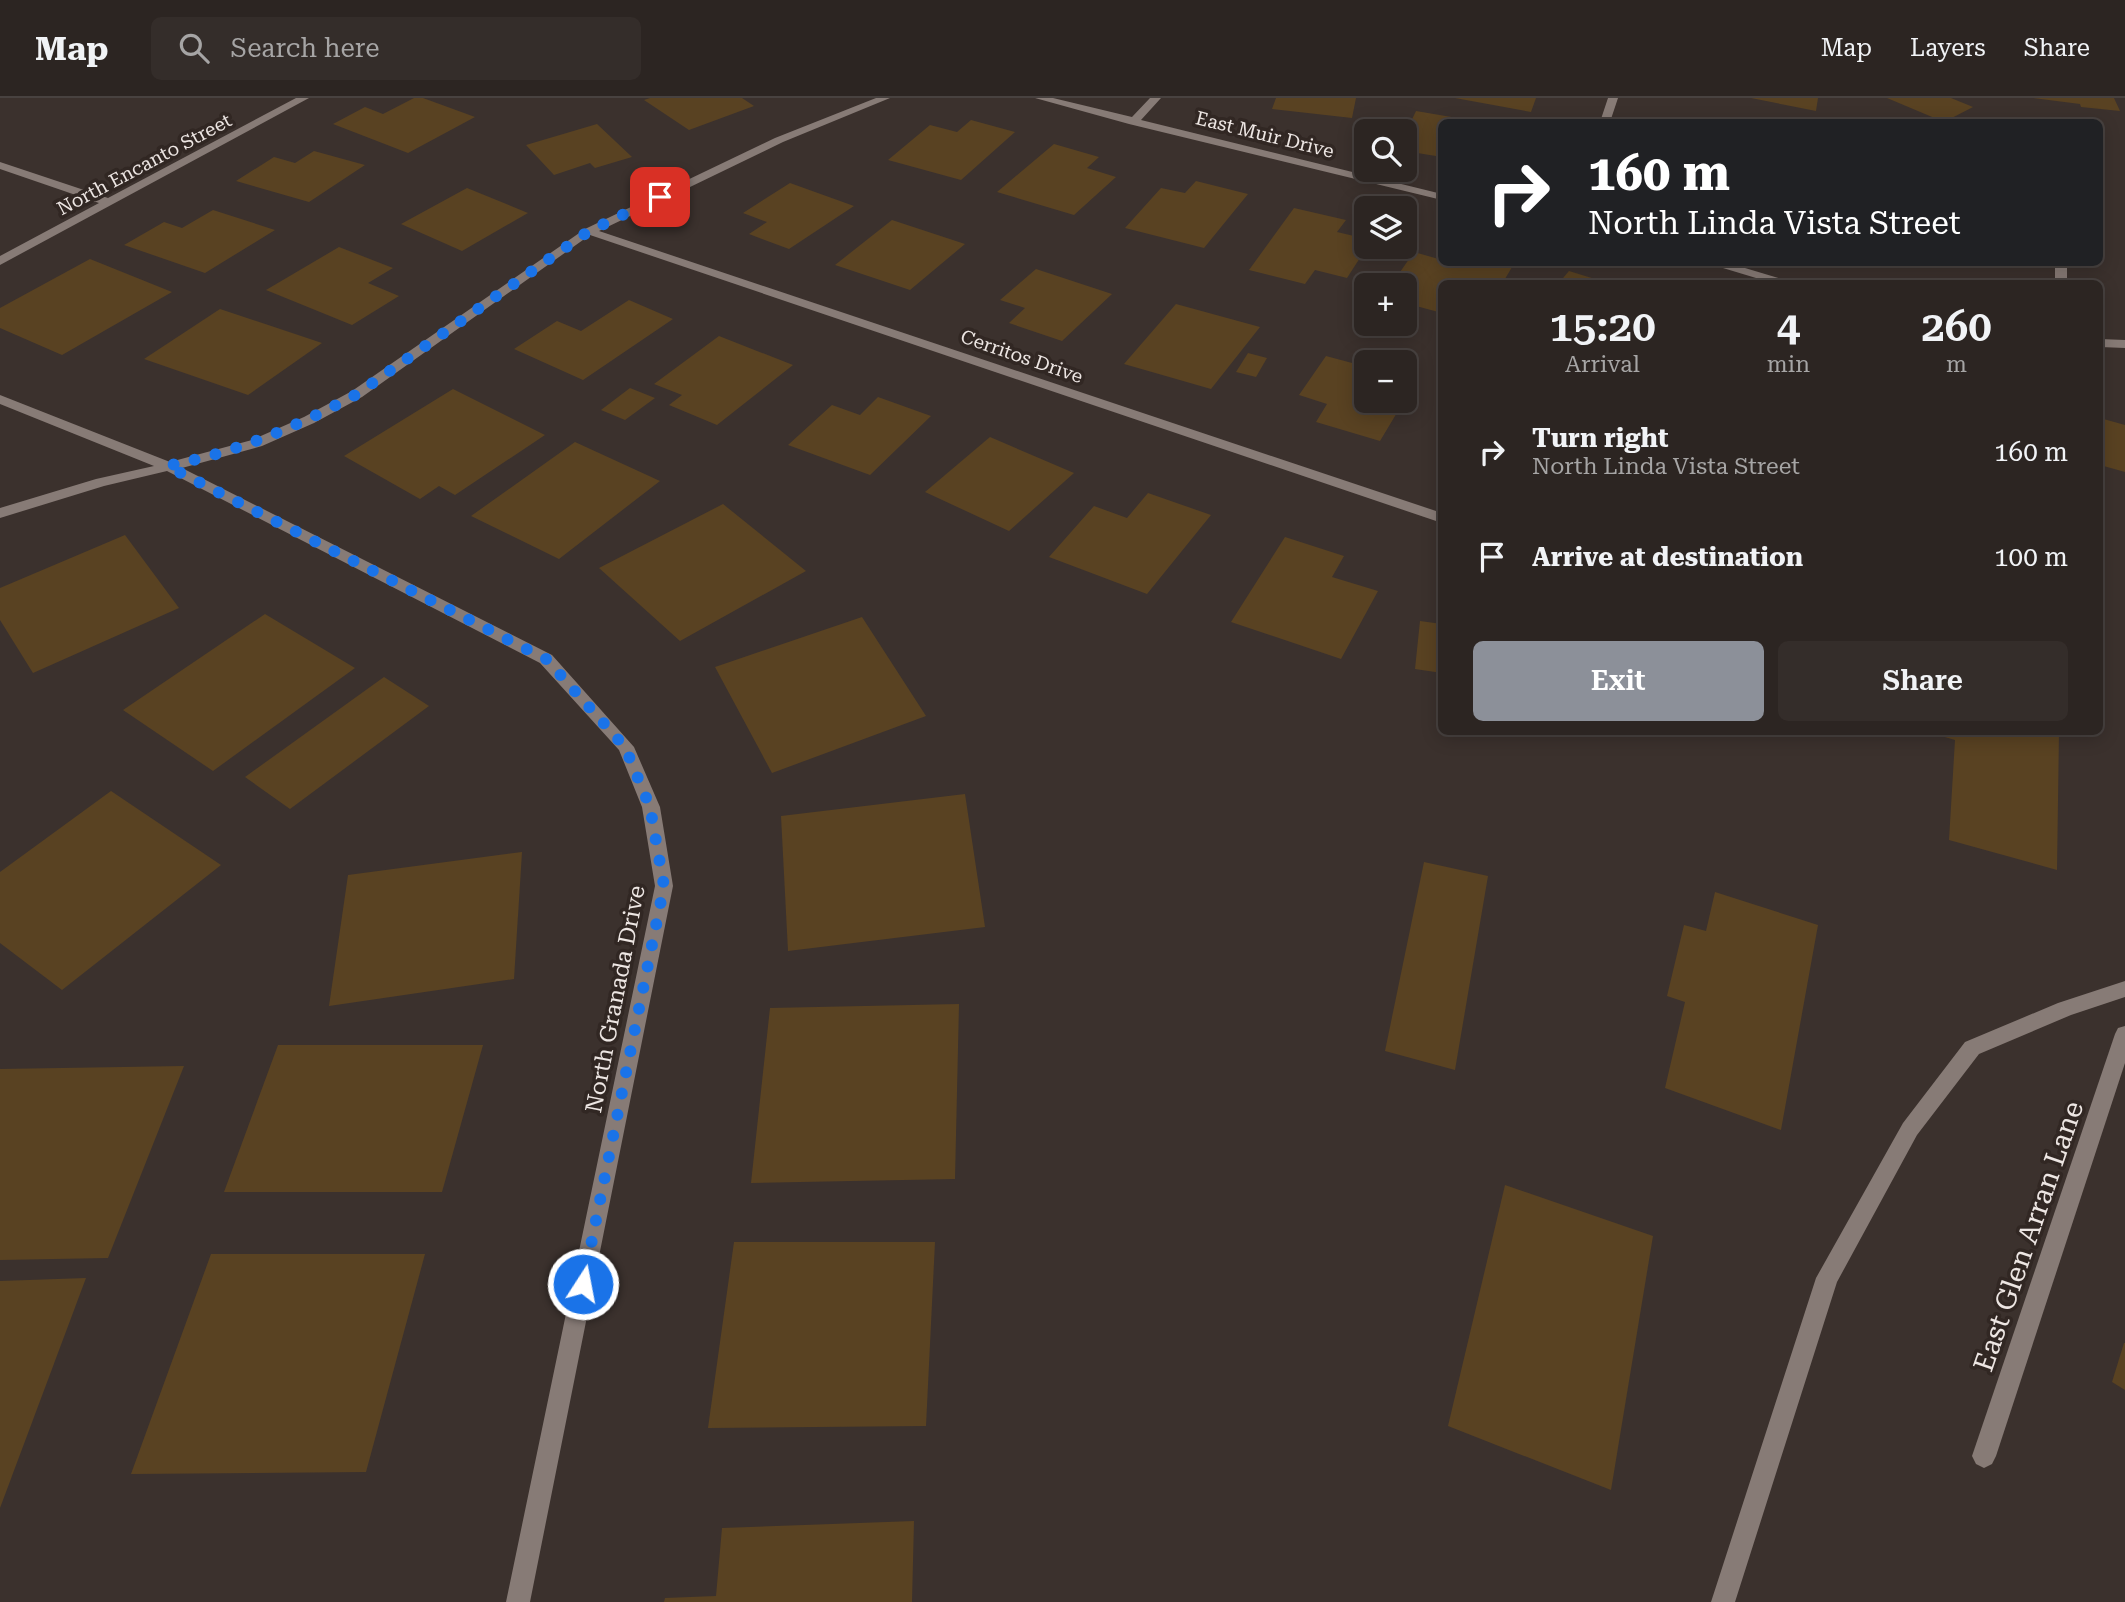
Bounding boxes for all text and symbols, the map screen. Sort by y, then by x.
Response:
search box [151,17,641,80]
text: Map [35,29,109,68]
icon: search [175,29,213,67]
text: Search here [231,33,380,63]
text: Map [1821,34,1872,62]
text: Layers [1910,34,1986,62]
text: Share [2024,34,2090,62]
street label: East Muir Drive [1193,106,1336,163]
street label: North Encanto Street [53,109,235,220]
map controls [1354,119,1417,413]
button: search [1354,119,1417,182]
text: 160 m [1588,145,1730,202]
icon: right [1473,147,1564,238]
pin [630,167,690,227]
icon: arrive [641,178,679,216]
button: layers [1354,196,1417,259]
text: North Linda Vista Street [1588,204,1961,242]
button: + [1354,273,1417,336]
text: 15:20 [1549,302,1656,351]
text: 4 [1777,302,1800,351]
text: 260 [1921,302,1992,351]
street label: Cerritos Drive [958,325,1086,388]
button: − [1354,350,1417,413]
text: Arrival [1565,351,1640,378]
text: min [1767,351,1810,378]
text: m [1946,351,1967,378]
text: Turn right [1532,423,1668,453]
icon: right [1473,433,1511,471]
text: 160 m [1994,437,2068,467]
text: North Linda Vista Street [1532,453,1800,480]
icon: arrive [1473,538,1511,576]
text: Arrive at destination [1532,542,1803,572]
text: 100 m [1994,542,2068,572]
button: Exit [1473,641,1764,721]
button: Share [1778,641,2068,721]
street label: North Granada Drive [580,883,651,1115]
street label: East Glen Arran Lane [1967,1097,2090,1376]
position arrow [546,1247,620,1321]

